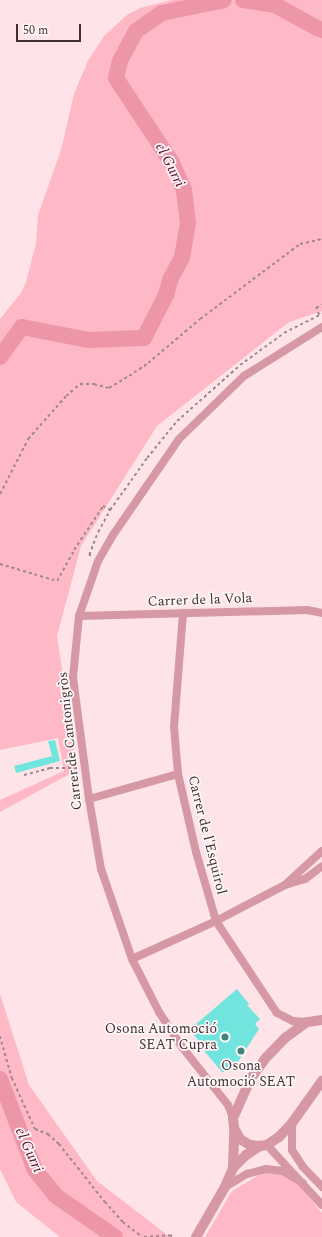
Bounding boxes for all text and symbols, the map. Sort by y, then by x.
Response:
scale bar [18,16,83,42]
text: 50 m [23,21,48,40]
water label: el Gurri [151,140,189,190]
street label: Carrer de la Vola [147,590,253,610]
street label: Carrer de Cantonigròs [54,671,86,811]
street label: Carrer de l'Esquirol [184,774,230,896]
place label: Osona Automoció SEAT Cupra [105,1021,217,1054]
marker: Osona Automoció SEAT Cupra [220,1032,230,1042]
marker: Osona Automoció SEAT [236,1046,246,1056]
place label: Osona Automoció SEAT [187,1058,295,1090]
water label: el Gurri [11,1125,47,1175]

